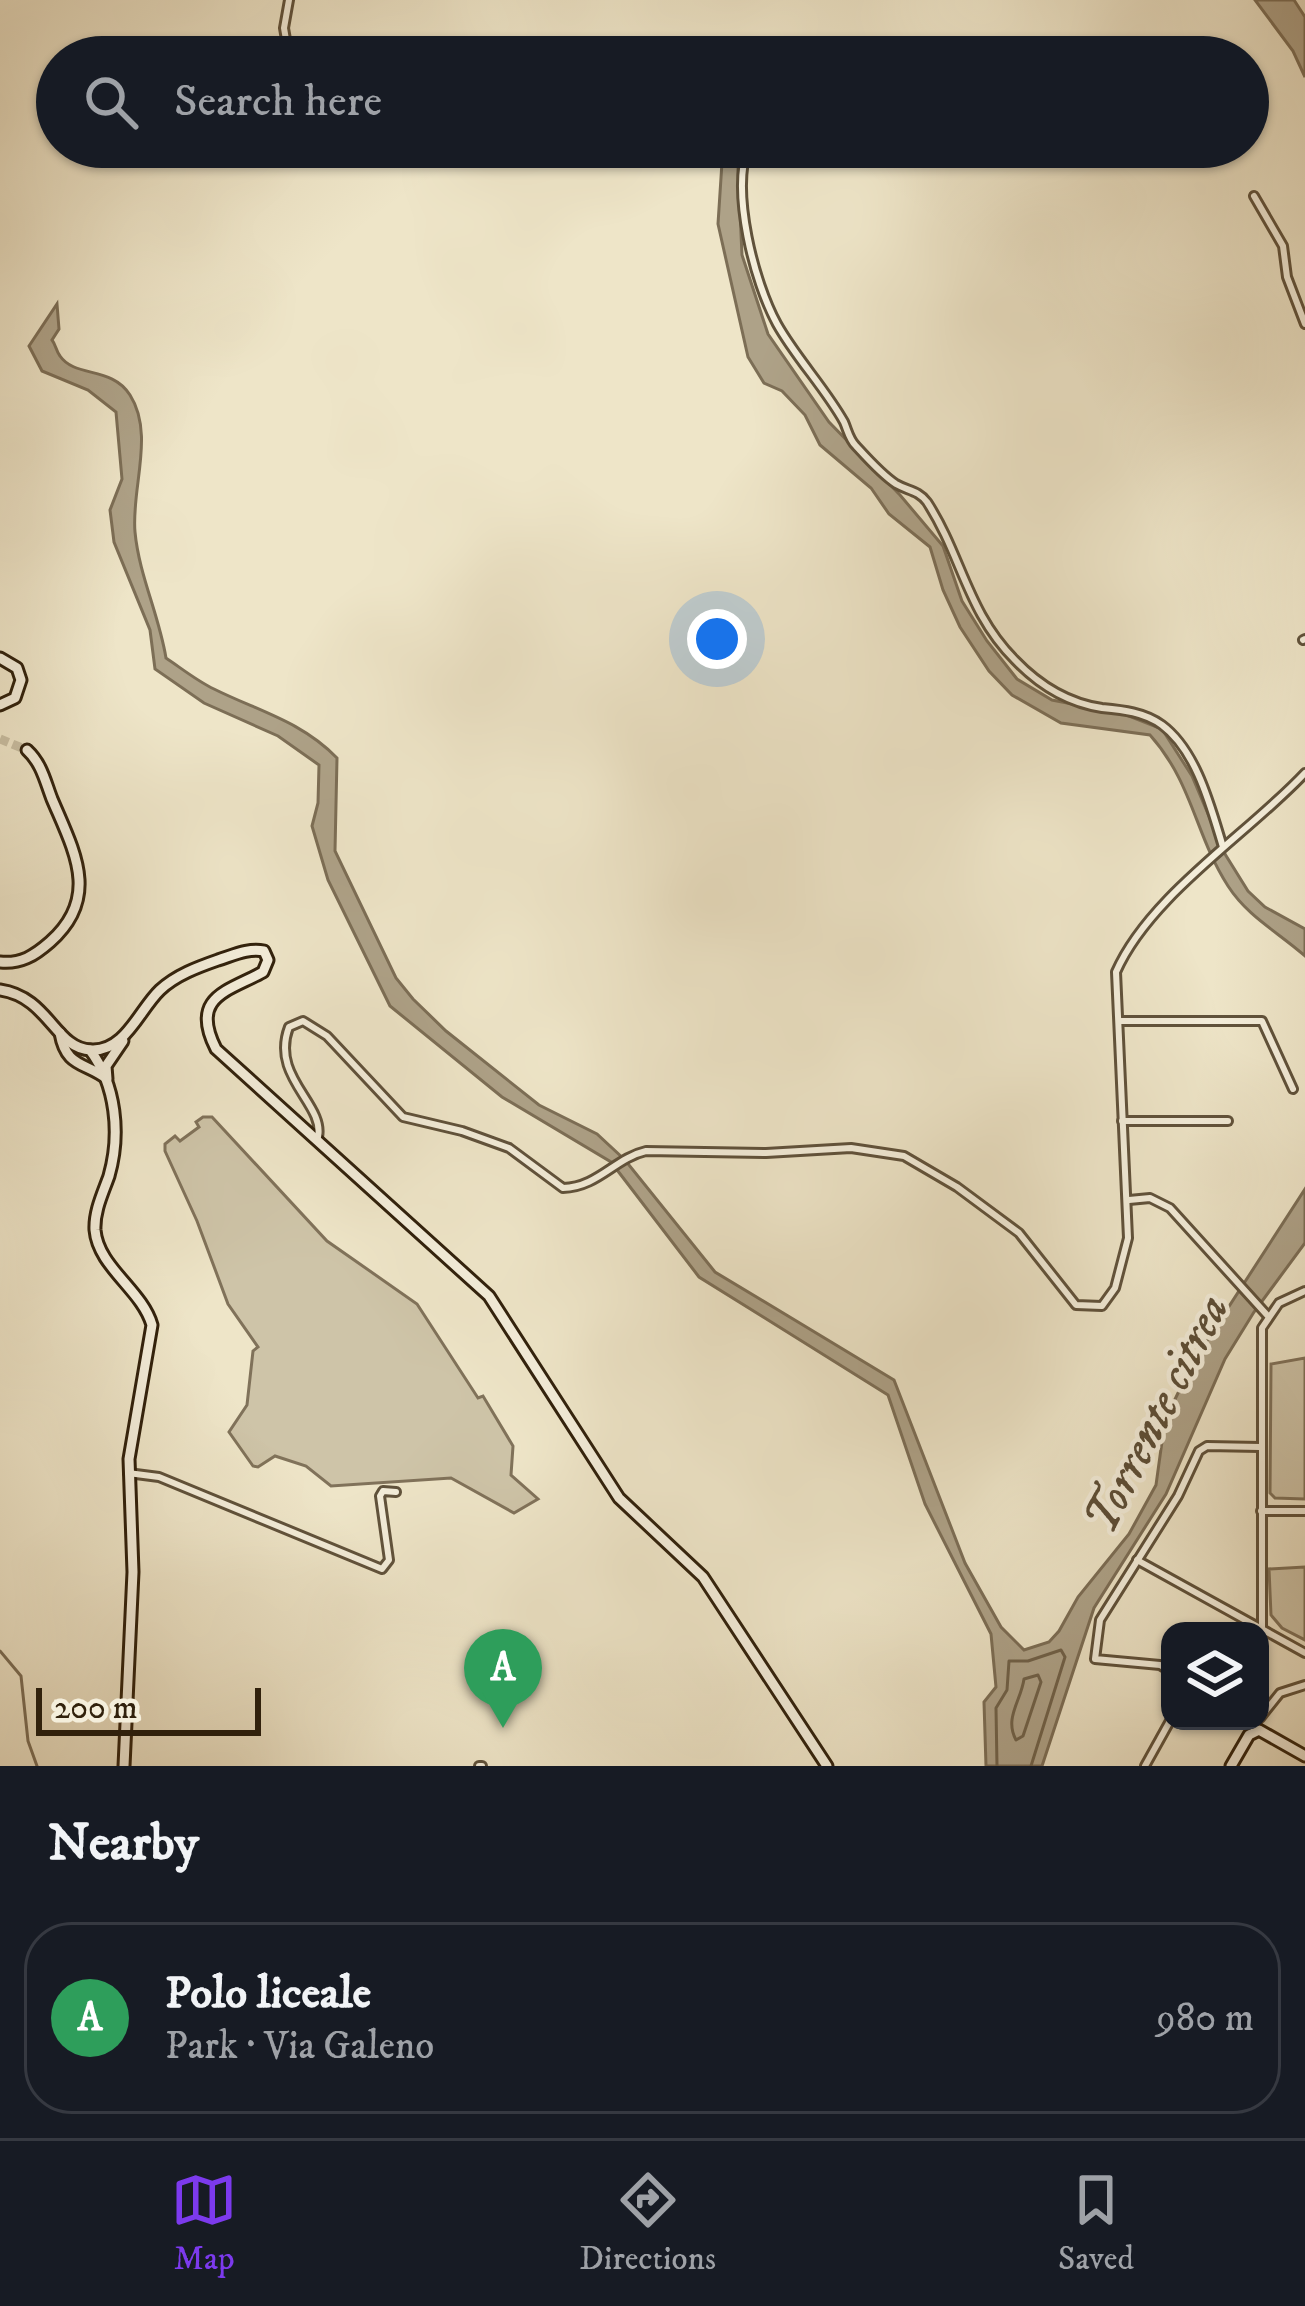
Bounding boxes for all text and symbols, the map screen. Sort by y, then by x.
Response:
search box [36,36,1269,168]
icon: search [78,69,144,135]
text: Search here [174,74,382,130]
your location [687,609,747,669]
water label: Torrente citrea [1072,1285,1244,1544]
map controls [1161,1622,1269,1730]
button: layers [1161,1622,1269,1730]
pin: A [464,1629,542,1728]
scale bar [36,1682,261,1735]
text: 200 m [54,1688,138,1729]
text: Nearby [48,1812,199,1876]
text: Polo liceale [165,1966,371,2022]
text: A [78,1994,102,2043]
text: 980 m [1156,1994,1254,2043]
text: Park · Via Galeno [165,2022,434,2071]
tab: Map [171,2167,237,2280]
tab: Directions [579,2167,716,2280]
tab: Saved [1058,2167,1134,2280]

